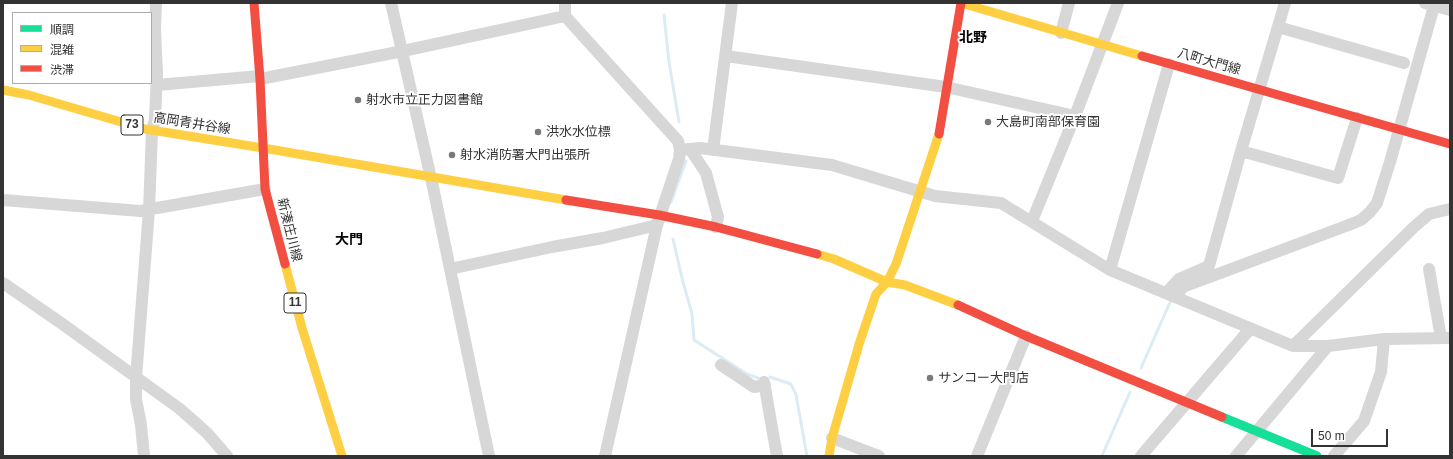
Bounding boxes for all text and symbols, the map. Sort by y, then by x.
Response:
legend [12,12,152,84]
text: 順調 [50,23,74,37]
district label: 北野 [959,30,987,46]
text: 混雑 [50,43,74,57]
street label: 八町大門線 [1176,46,1242,78]
text: 渋滞 [50,63,74,77]
place label: 射水市立正力図書館 [366,92,483,108]
marker: 射水市立正力図書館 [353,95,363,105]
street label: 高岡青井谷線 [152,110,232,138]
place label: 大島町南部保育園 [996,114,1100,130]
road number: 73 [121,115,143,135]
marker: 大島町南部保育園 [983,117,993,127]
place label: 洪水水位標 [546,124,611,140]
marker: 洪水水位標 [533,127,543,137]
place label: 射水消防署大門出張所 [460,147,590,163]
marker: 射水消防署大門出張所 [447,150,457,160]
street label: 新湊庄川線 [274,197,304,263]
district label: 大門 [335,232,363,248]
road number: 11 [284,293,306,313]
place label: サンコー大門店 [938,370,1029,386]
marker: サンコー大門店 [925,373,935,383]
scale bar [1313,421,1390,447]
text: 50 m [1318,429,1345,443]

